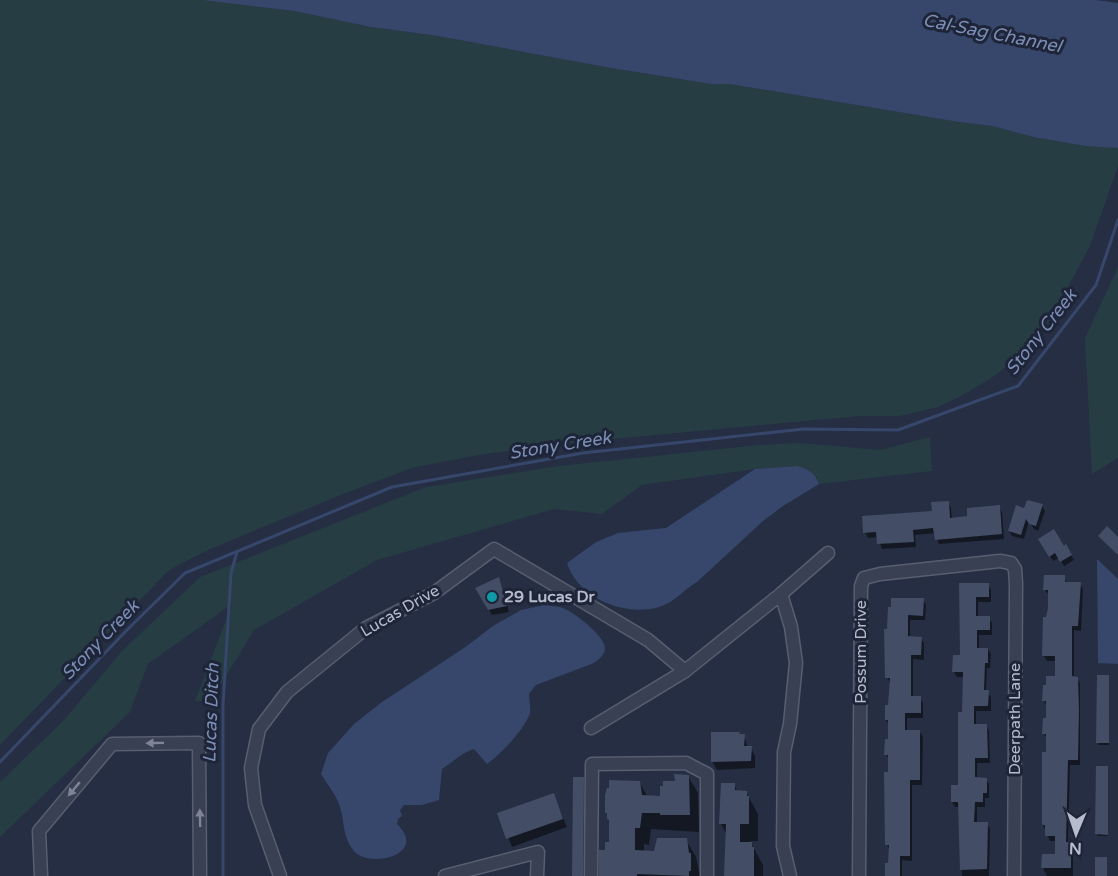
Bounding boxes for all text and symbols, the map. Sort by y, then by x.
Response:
water label: Cal-Sag Channel [921,9,1066,58]
water label: Stony Creek [1001,284,1082,379]
water label: Stony Creek [508,426,614,464]
street label: Lucas Drive [357,580,443,642]
place label: 29 Lucas Dr [504,587,595,607]
marker: 29 Lucas Dr [485,590,499,604]
water label: Stony Creek [56,595,144,685]
street label: Possum Drive [851,600,871,704]
water label: Lucas Ditch [198,662,224,763]
street label: Deerpath Lane [1005,663,1025,775]
one-way arrow [146,738,165,748]
one-way arrow [68,781,81,797]
north arrow [1046,804,1106,864]
one-way arrow [195,808,205,827]
text: N [1069,838,1082,858]

